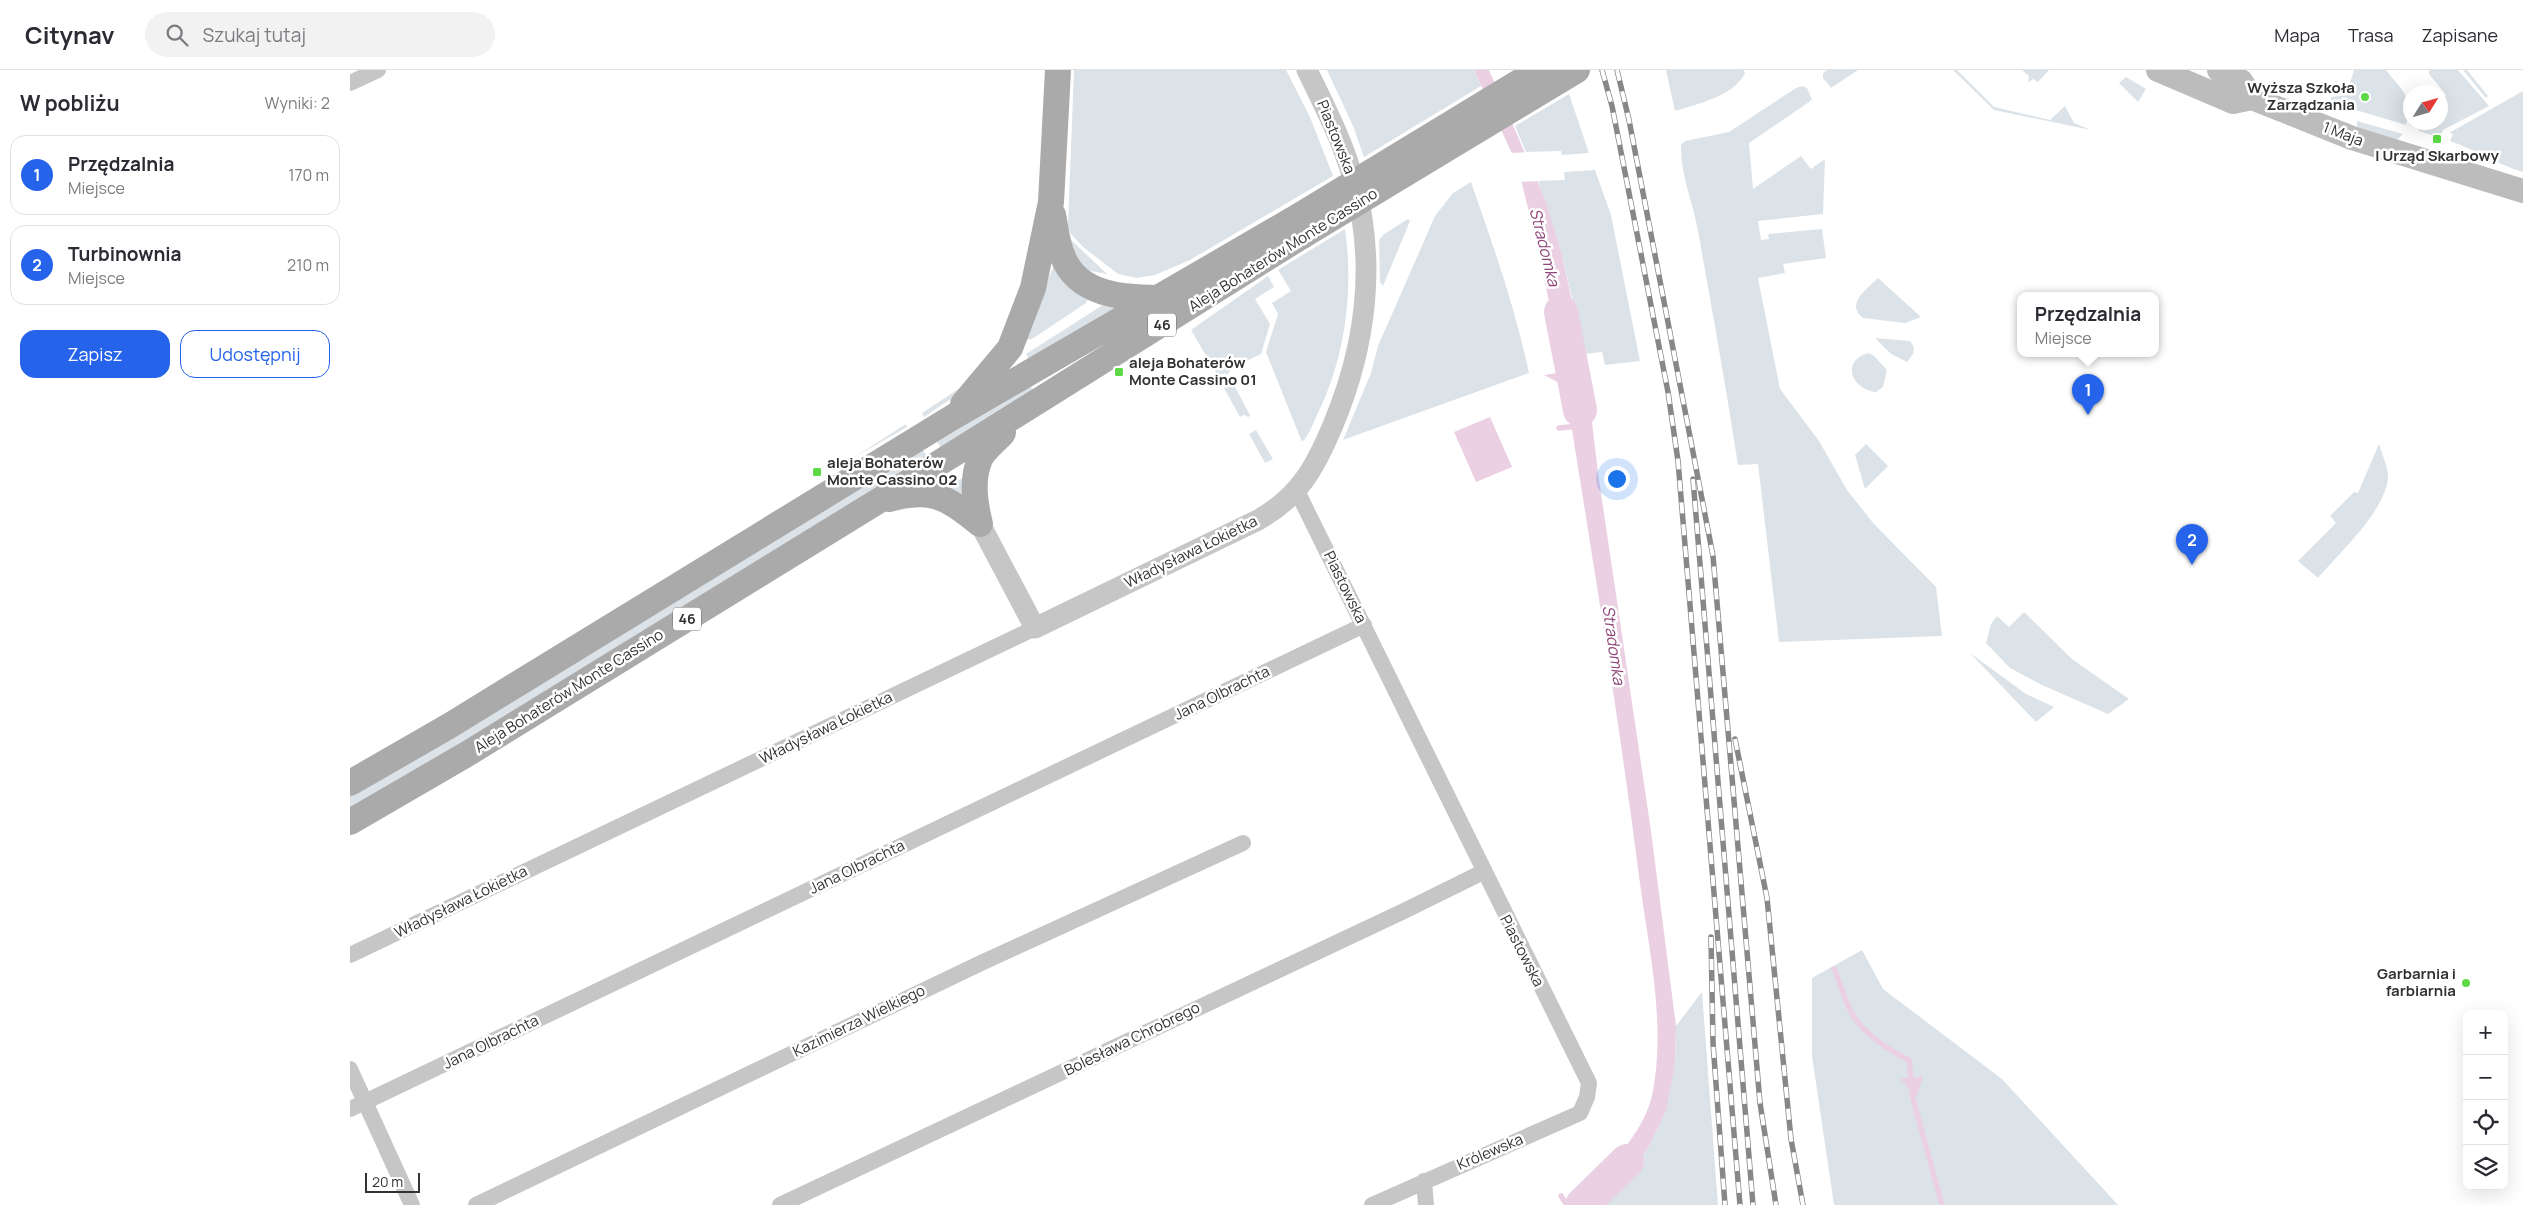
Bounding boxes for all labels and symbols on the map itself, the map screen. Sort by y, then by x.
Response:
place label: Wyższa Szkoła Zarządzania [2247,77,2355,115]
north arrow [2403,85,2448,130]
marker: Wyższa Szkoła Zarządzania [2359,91,2371,103]
street label: Piastowska [1312,97,1361,177]
street label: 1 Maja [2320,116,2366,151]
marker: I Urząd Skarbowy [2431,133,2443,145]
place label: I Urząd Skarbowy [2375,145,2499,166]
street label: Aleja Bohaterów Monte Cassino [1184,183,1381,316]
water label: Stradomka [1525,206,1566,290]
road number: 46 [1148,314,1176,336]
place label: aleja Bohaterów Monte Cassino 01 [1129,352,1257,390]
marker: aleja Bohaterów Monte Cassino 01 [1113,366,1125,378]
pin: 1 [2072,374,2104,415]
place label: aleja Bohaterów Monte Cassino 02 [827,452,957,490]
marker: aleja Bohaterów Monte Cassino 02 [811,466,823,478]
your location [1604,466,1630,492]
street label: Władysława Łokietka [1121,510,1261,593]
pin: 2 [2176,524,2208,565]
street label: Piastowska [1319,547,1372,626]
water label: Stradomka [1598,604,1631,687]
road number: 46 [673,608,701,630]
street label: Aleja Bohaterów Monte Cassino [470,624,667,757]
street label: Jana Olbrachta [1171,660,1273,725]
street label: Władysława Łokietka [756,686,896,769]
street label: Jana Olbrachta [806,834,908,899]
street label: Władysława Łokietka [391,860,531,943]
street label: Piastowska [1495,911,1549,990]
place label: Garbarnia i farbiarnia [2377,963,2456,1001]
marker: Garbarnia i farbiarnia [2460,977,2472,989]
street label: Kazimierza Wielkiego [789,979,929,1062]
street label: Bolesława Chrobrego [1060,997,1203,1081]
street label: Jana Olbrachta [440,1009,542,1074]
street label: Królewska [1454,1128,1526,1175]
scale bar [365,1170,420,1193]

